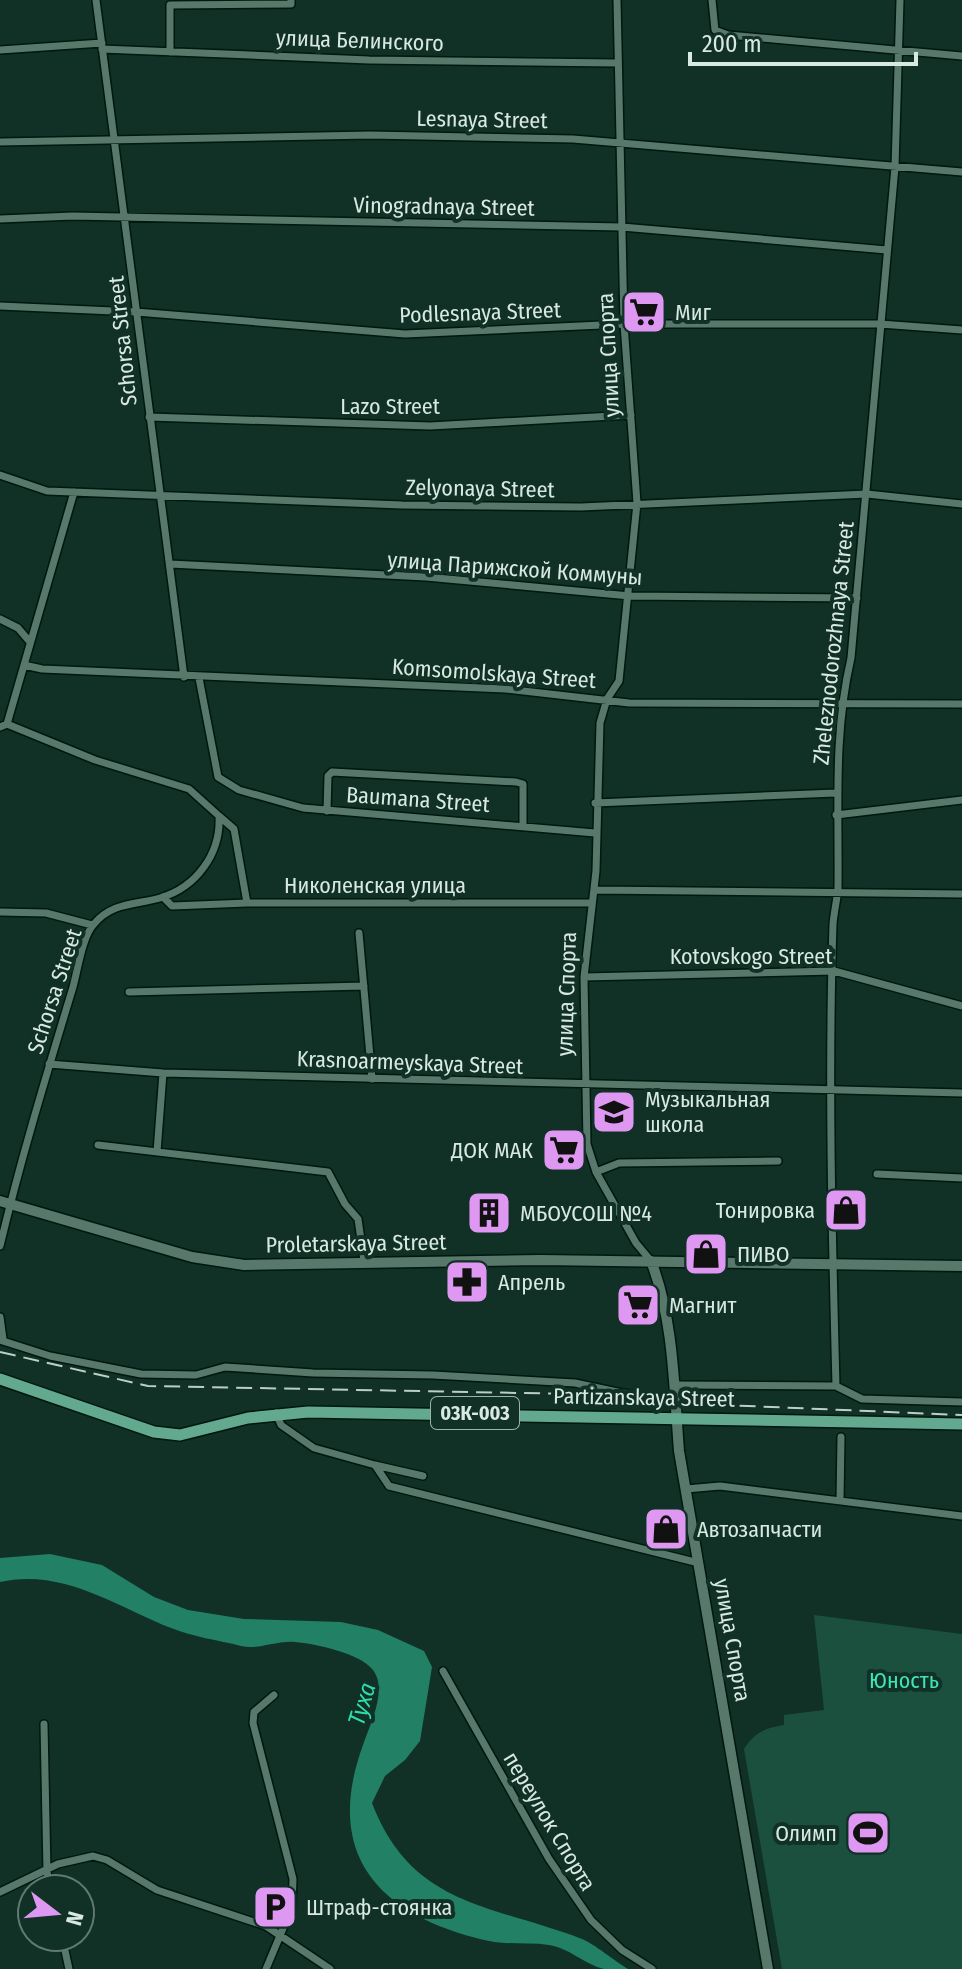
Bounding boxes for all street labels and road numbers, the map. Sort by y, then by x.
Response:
street label: улица Белинского [276,24,444,57]
street label: Lesnaya Street [416,105,549,134]
street label: Vinogradnaya Street [353,191,536,222]
street label: Schorsa Street [102,274,143,407]
street label: улица Спорта [592,292,625,418]
street label: Podlesnaya Street [399,296,562,329]
street label: Lazo Street [340,393,441,420]
street label: Zelyonaya Street [405,474,556,503]
street label: Zheleznodorozhnaya Street [807,519,860,766]
street label: улица Парижской Коммуны [386,546,643,591]
street label: Komsomolskaya Street [391,653,598,694]
street label: Baumana Street [345,781,491,818]
street label: Николенская улица [284,872,466,899]
street label: Schorsa Street [22,924,88,1057]
street label: улица Спорта [551,931,582,1057]
street label: Kotovskogo Street [670,943,833,970]
street label: Krasnoarmeyskaya Street [296,1045,525,1080]
street label: Proletarskaya Street [265,1228,447,1259]
street label: Partizanskaya Street [553,1382,736,1413]
road number: 03К-003 [431,1397,519,1429]
street label: улица Спорта [708,1576,757,1704]
street label: переулок Спорта [498,1747,602,1896]

